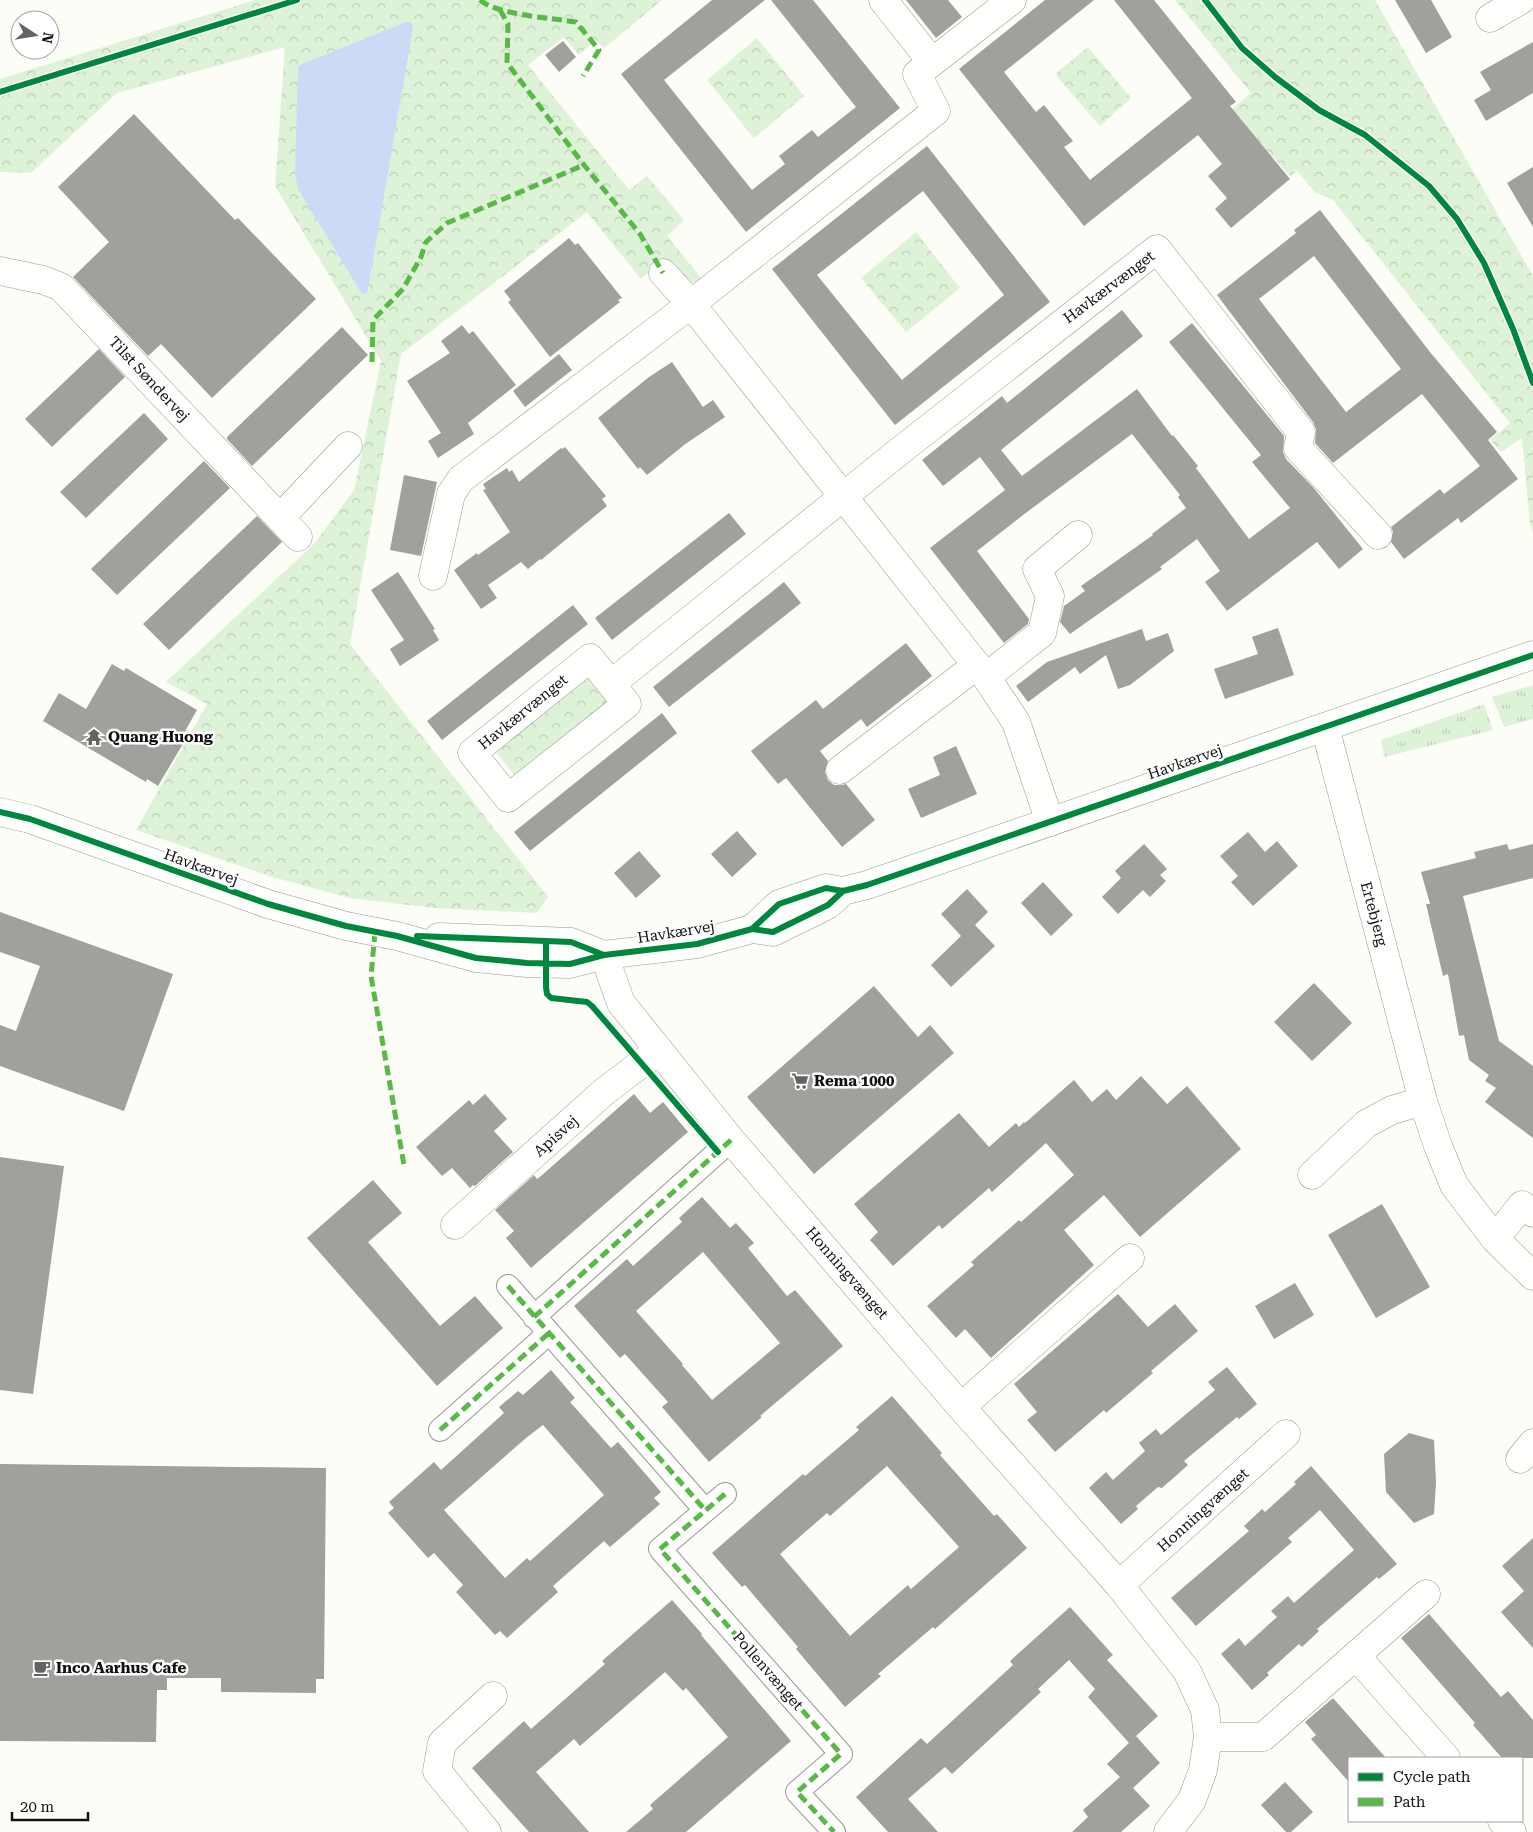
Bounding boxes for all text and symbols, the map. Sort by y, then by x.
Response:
north arrow [10,10,60,60]
text: N [39,31,57,45]
street label: Havkærvænget [1060,247,1158,327]
street label: Tilst Søndervej [105,333,193,425]
street label: Havkærvænget [475,670,572,753]
temple icon: Quang Huong [84,727,104,747]
place label: Quang Huong [108,728,214,746]
street label: Havkærvej [1145,741,1225,783]
street label: Havkærvej [161,845,241,889]
street label: Ertebjerg [1357,880,1391,949]
street label: Havkærvej [636,917,716,947]
supermarket icon: Rema 1000 [790,1071,810,1091]
place label: Rema 1000 [814,1072,895,1090]
street label: Apisvej [530,1112,582,1160]
street label: Honningvænget [802,1223,892,1323]
street label: Honningvænget [1154,1464,1253,1556]
street label: Pollenvænget [729,1628,807,1714]
cafe icon: Inco Aarhus Cafe [32,1658,52,1678]
place label: Inco Aarhus Cafe [56,1659,187,1677]
legend [1348,1757,1523,1822]
text: Cycle path [1393,1768,1471,1786]
scale bar [12,1790,89,1822]
text: Path [1393,1793,1426,1811]
text: 20 m [20,1798,55,1816]

